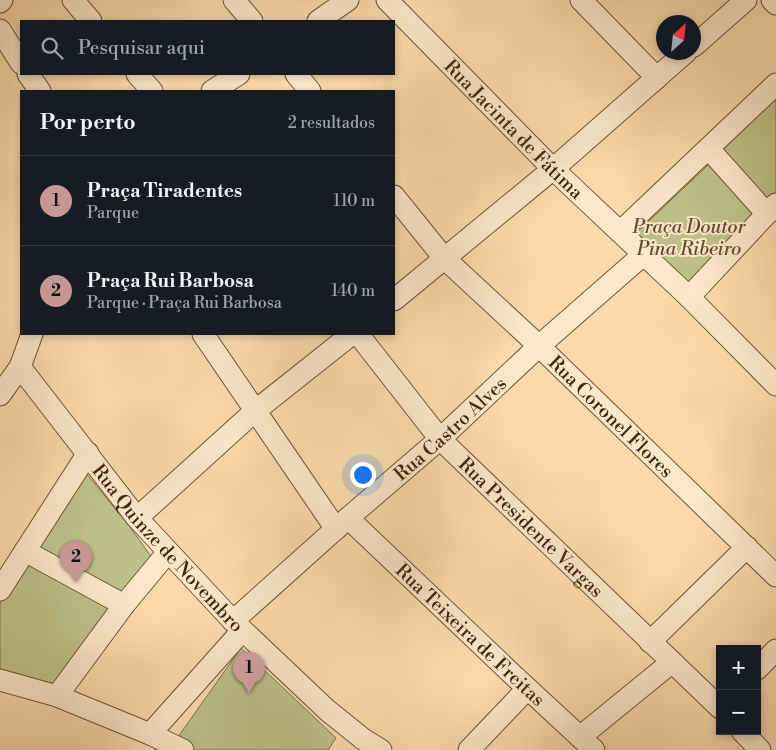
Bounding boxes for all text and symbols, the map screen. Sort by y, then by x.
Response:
north arrow [656,15,701,60]
search box [20,20,395,75]
icon: search [38,34,66,62]
text: Pesquisar aqui [78,36,205,60]
street label: Rua Jacinta de Fátima [439,55,588,205]
text: Por perto [40,110,136,136]
text: 2 resultados [288,113,375,133]
text: Praça Tiradentes [87,179,242,203]
text: 1 [52,191,60,211]
text: 110 m [333,191,375,211]
text: Parque [87,203,139,223]
park label: Praça Doutor Pina Ribeiro [631,215,747,261]
text: Praça Rui Barbosa [87,269,254,293]
text: 2 [51,281,61,301]
text: 140 m [331,281,375,301]
text: Parque · Praça Rui Barbosa [87,293,282,313]
street label: Rua Coronel Flores [543,351,678,483]
street label: Rua Castro Alves [389,372,512,486]
street label: Rua Presidente Vargas [453,452,608,603]
street label: Rua Quinze de Novembro [87,459,248,638]
your location [350,462,376,488]
pin: 2 [60,541,92,582]
street label: Rua Teixeira de Freitas [390,559,550,712]
map controls [716,645,761,735]
button: + [716,645,761,690]
pin: 1 [233,652,265,693]
button: − [716,690,761,735]

